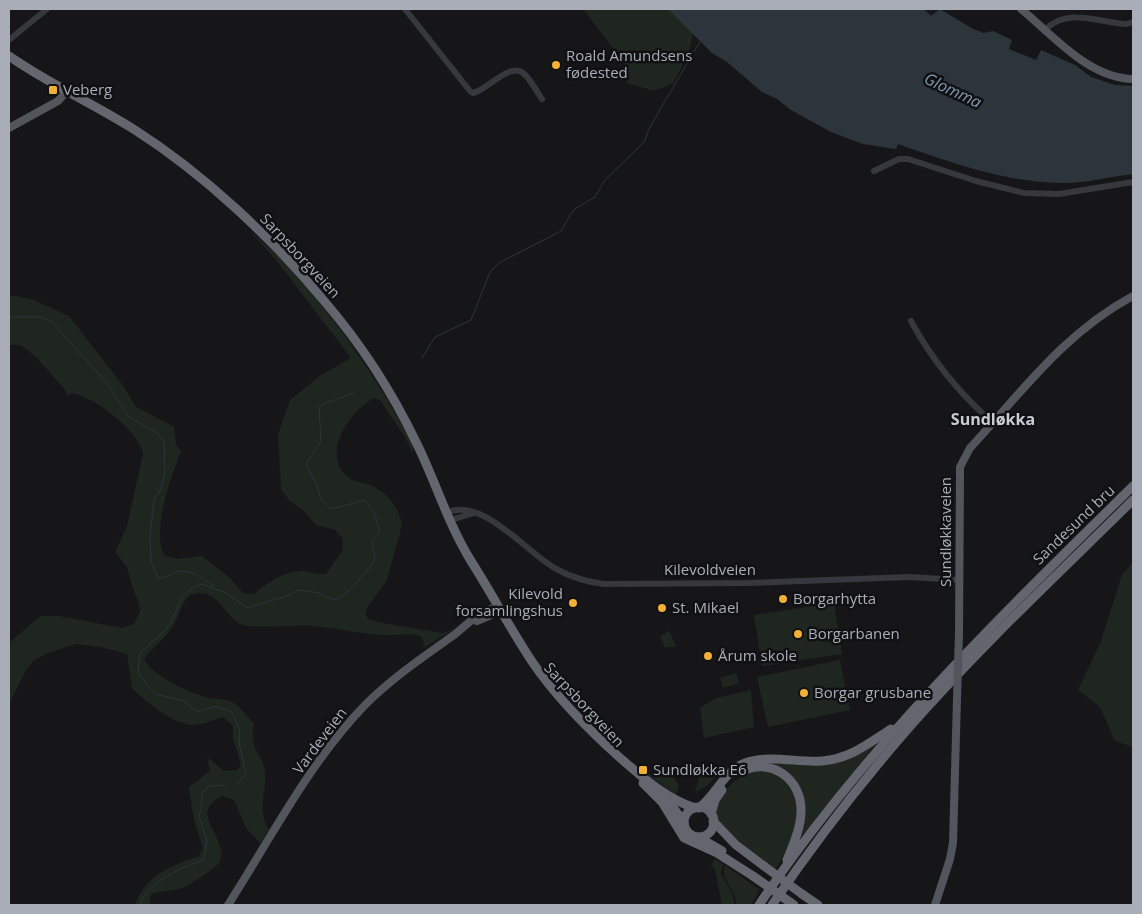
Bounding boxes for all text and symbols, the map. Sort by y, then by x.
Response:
place label: Roald Amundsens fødested [566,45,692,82]
marker: Roald Amundsens fødested [550,59,562,71]
water label: Glomma [921,67,985,113]
place label: Veberg [63,79,112,99]
marker: Veberg [47,84,59,96]
street label: Sarpsborgveien [256,209,345,302]
district label: Sundløkka [951,408,1035,430]
street label: Sundløkkaveien [935,477,955,587]
street label: Sandesund bru [1028,480,1119,568]
street label: Kilevoldveien [664,559,756,579]
place label: Kilevold forsamlingshus [456,583,563,620]
place label: Borgarhytta [793,588,876,608]
marker: Borgarhytta [777,593,789,605]
marker: Kilevold forsamlingshus [567,597,579,609]
place label: St. Mikael [672,597,739,617]
marker: St. Mikael [656,602,668,614]
place label: Borgarbanen [808,623,900,643]
marker: Borgarbanen [792,628,804,640]
place label: Årum skole [718,645,797,665]
marker: Årum skole [702,650,714,662]
street label: Sarpsborgveien [540,658,629,751]
place label: Borgar grusbane [814,682,931,702]
marker: Borgar grusbane [798,687,810,699]
street label: Vardeveien [288,703,351,778]
place label: Sundløkka E6 [653,759,747,779]
marker: Sundløkka E6 [637,764,649,776]

